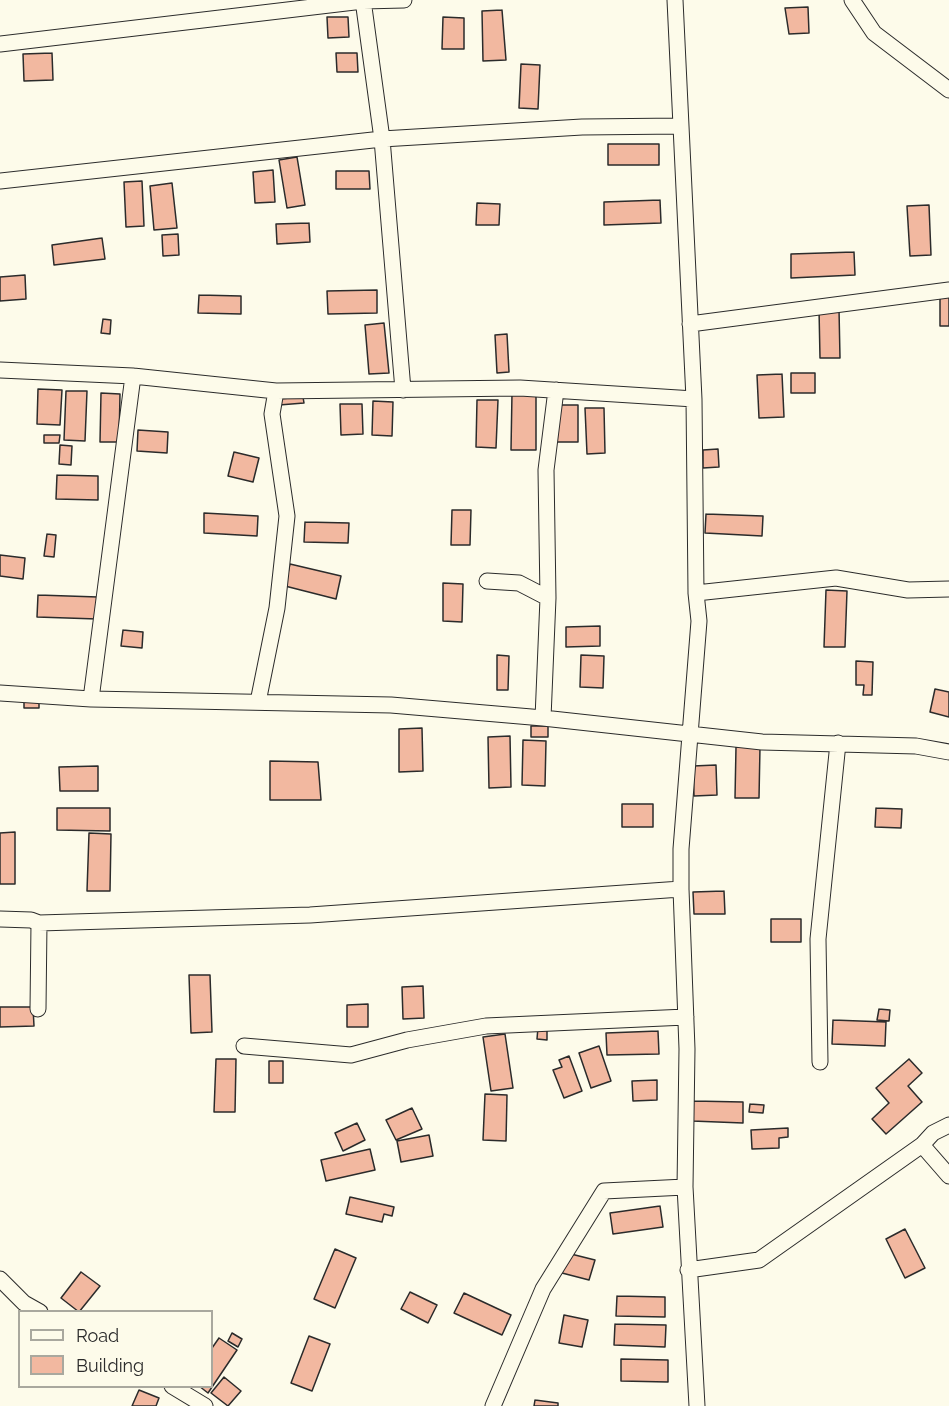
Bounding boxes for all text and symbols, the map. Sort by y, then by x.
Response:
legend [18,1310,213,1388]
text: Road [76,1325,119,1346]
text: Building [76,1355,144,1376]

